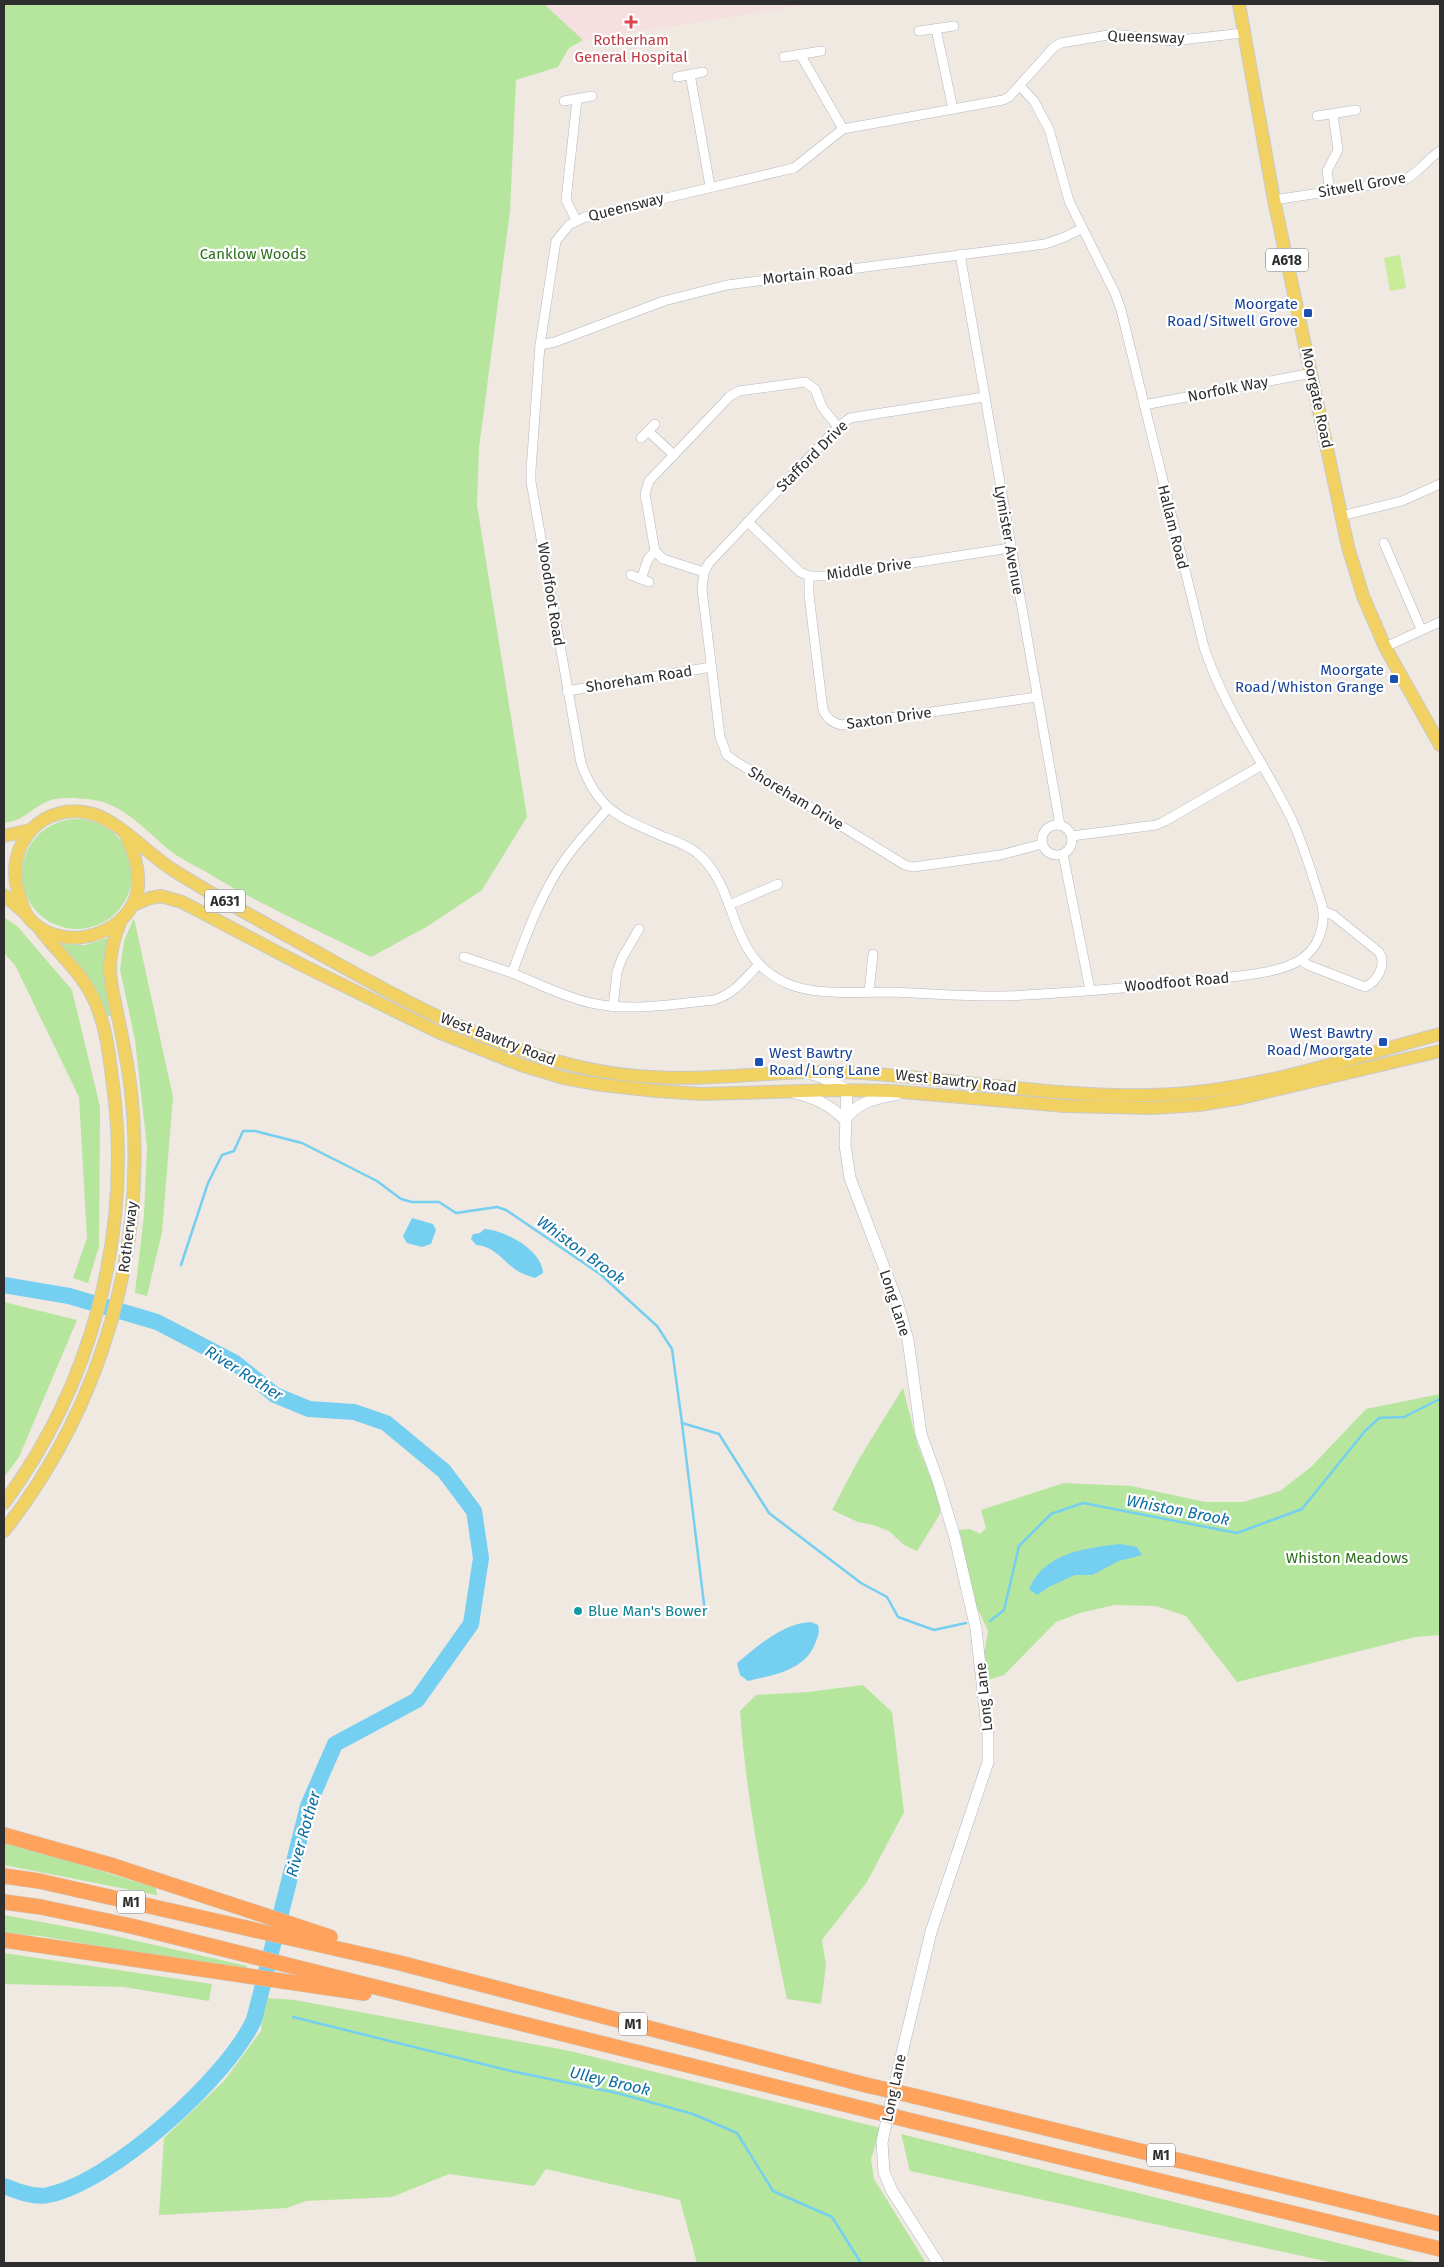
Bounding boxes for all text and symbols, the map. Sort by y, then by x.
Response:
marker: Rotherham General Hospital [624,15,638,29]
street label: Queensway [1107,27,1185,47]
place label: Rotherham General Hospital [574,31,688,66]
street label: Sitwell Grove [1317,168,1407,202]
street label: Queensway [586,189,666,225]
park label: Canklow Woods [200,245,306,263]
road number: A618 [1266,248,1308,272]
street label: Mortain Road [762,260,854,288]
place label: Moorgate Road/Sitwell Grove [1167,295,1298,330]
marker: Moorgate Road/Sitwell Grove [1302,307,1314,319]
street label: Moorgate Road [1298,346,1336,450]
street label: Norfolk Way [1186,372,1270,406]
street label: Stafford Drive [772,416,852,496]
street label: Hallam Road [1154,483,1192,571]
street label: Lymister Avenue [991,484,1027,596]
street label: Woodfoot Road [534,541,568,647]
street label: Middle Drive [825,554,913,584]
place label: Moorgate Road/Whiston Grange [1235,661,1384,696]
street label: Shoreham Road [584,662,694,696]
marker: Moorgate Road/Whiston Grange [1388,673,1400,685]
street label: Saxton Drive [845,703,933,733]
street label: Shoreham Drive [745,762,847,834]
road number: A631 [205,889,245,912]
street label: Woodfoot Road [1124,968,1230,996]
street label: West Bawtry Road [438,1009,558,1069]
place label: West Bawtry Road/Moorgate [1267,1024,1374,1059]
marker: West Bawtry Road/Moorgate [1377,1036,1389,1048]
place label: West Bawtry Road/Long Lane [769,1044,880,1079]
marker: West Bawtry Road/Long Lane [753,1056,765,1068]
street label: West Bawtry Road [894,1066,1018,1096]
street label: Rotherway [115,1200,141,1274]
water label: Whiston Brook [533,1212,629,1289]
street label: Long Lane [876,1267,914,1339]
water label: River Rother [202,1342,287,1405]
water label: Whiston Brook [1125,1491,1231,1529]
park label: Whiston Meadows [1286,1549,1408,1567]
place label: Blue Man's Bower [588,1602,708,1620]
marker: Blue Man's Bower [572,1605,584,1617]
street label: Long Lane [971,1662,997,1732]
water label: River Rother [282,1788,325,1879]
road number: M1 [117,1890,145,1914]
road number: M1 [619,2012,647,2036]
street label: Long Lane [878,2052,910,2124]
water label: Ulley Brook [568,2062,652,2100]
road number: M1 [1147,2144,1175,2166]

